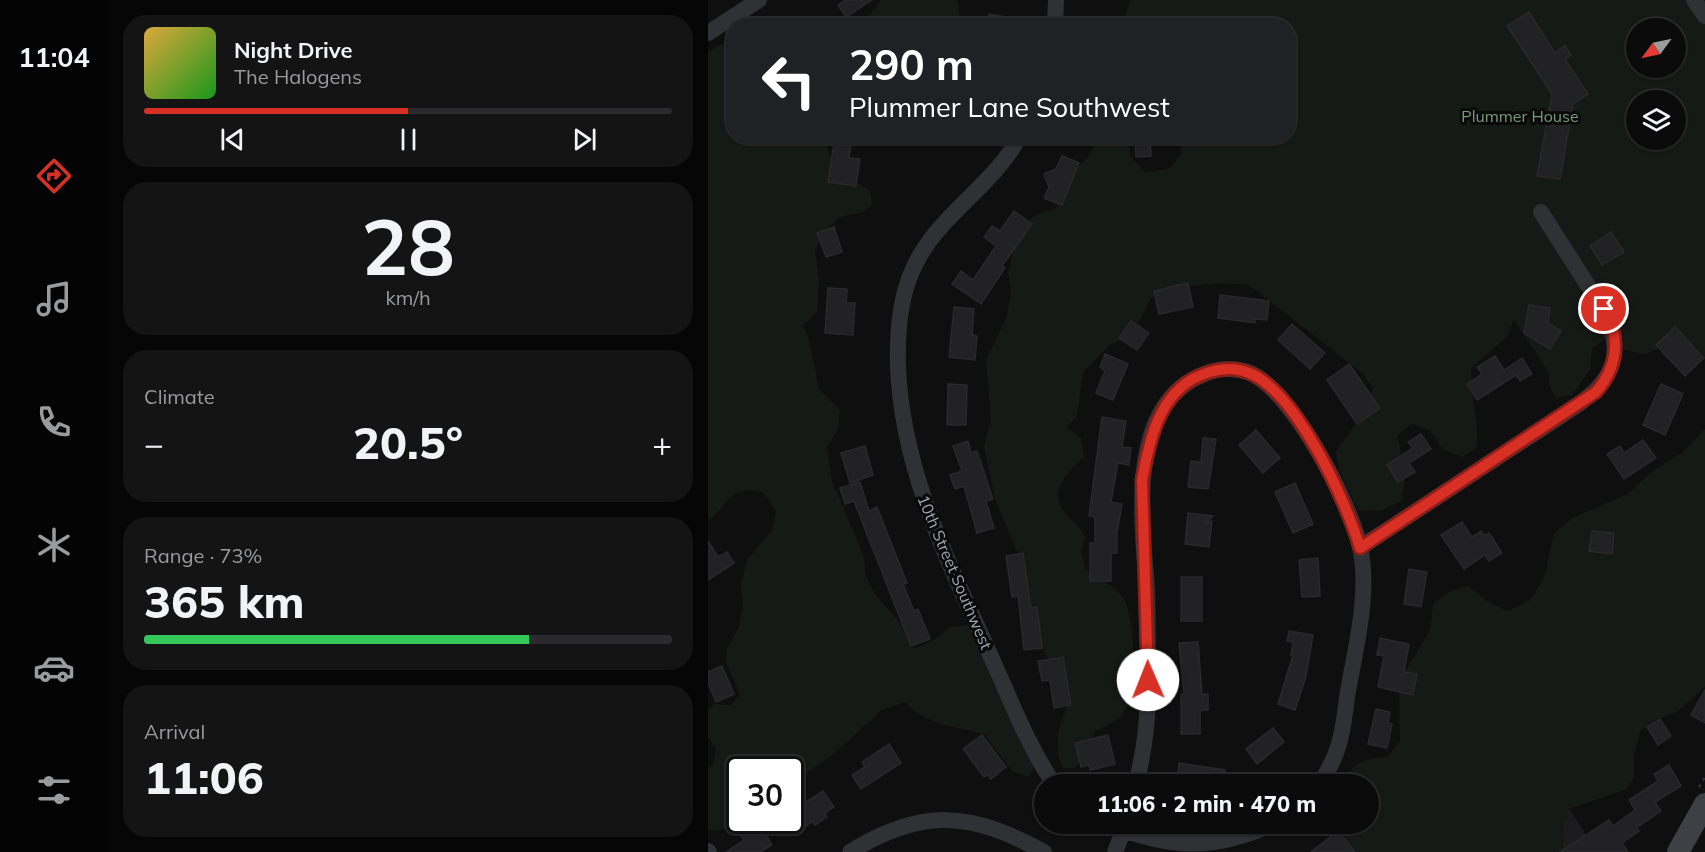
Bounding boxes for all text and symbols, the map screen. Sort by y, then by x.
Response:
north arrow [1626,18,1686,78]
map controls [1626,18,1686,150]
text: Night Drive [234,36,353,64]
text: 290 m [849,38,974,91]
text: 11:04 [18,40,90,74]
icon: left [750,42,828,120]
text: The Halogens [234,64,362,89]
text: Plummer Lane Southwest [849,90,1170,124]
button: layers [1626,90,1686,150]
park label: Plummer House [1461,106,1579,126]
icon: previous [216,123,249,156]
icon: pause [392,123,425,156]
icon: next [568,123,601,156]
icon: directions [33,155,75,197]
text: 28 [361,197,455,295]
icon: music [33,278,75,320]
pin [1578,283,1629,334]
text: km/h [385,285,431,310]
icon: arrive [1587,292,1620,325]
text: Climate [144,384,215,409]
icon: phone [33,401,75,443]
text: 20.5° [353,414,463,470]
text: − [144,423,164,464]
text: + [652,423,672,464]
street label: 10th Street Southwest [913,492,997,653]
icon: climate [33,524,75,566]
text: Range · 73% [144,543,262,568]
text: 365 km [144,573,305,629]
icon: car [33,647,75,689]
position arrow [1116,648,1180,712]
text: Arrival [144,719,205,744]
text: 11:06 [144,749,264,805]
speed limit sign: 30 [726,756,804,834]
icon: filters [33,769,75,811]
text: 11:06 · 2 min · 470 m [1097,790,1316,818]

